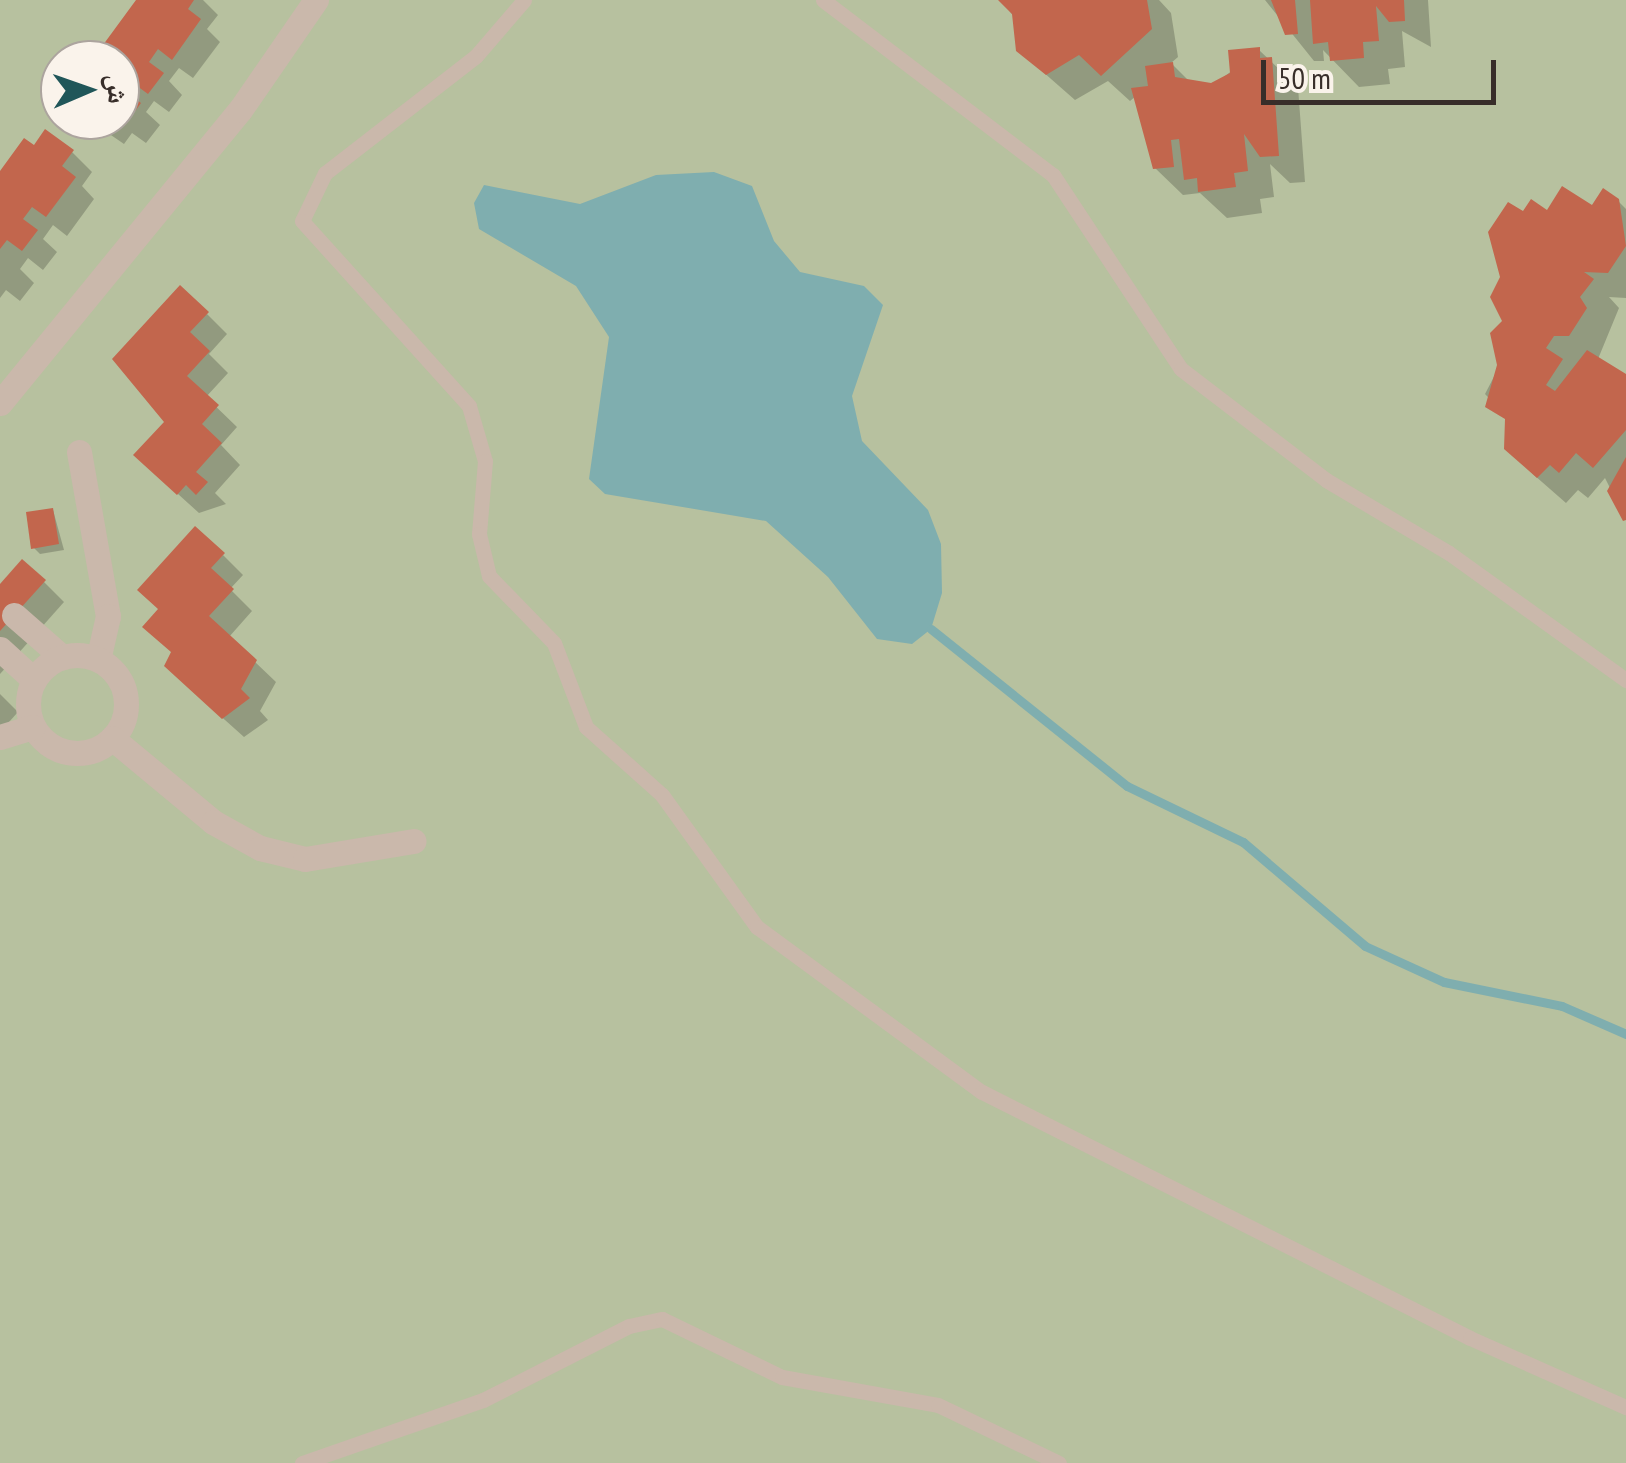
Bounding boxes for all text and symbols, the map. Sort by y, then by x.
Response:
north arrow [40,40,140,140]
scale bar [1266,40,1501,102]
text: 50 m [1278,58,1331,97]
text: ش [99,74,137,105]

